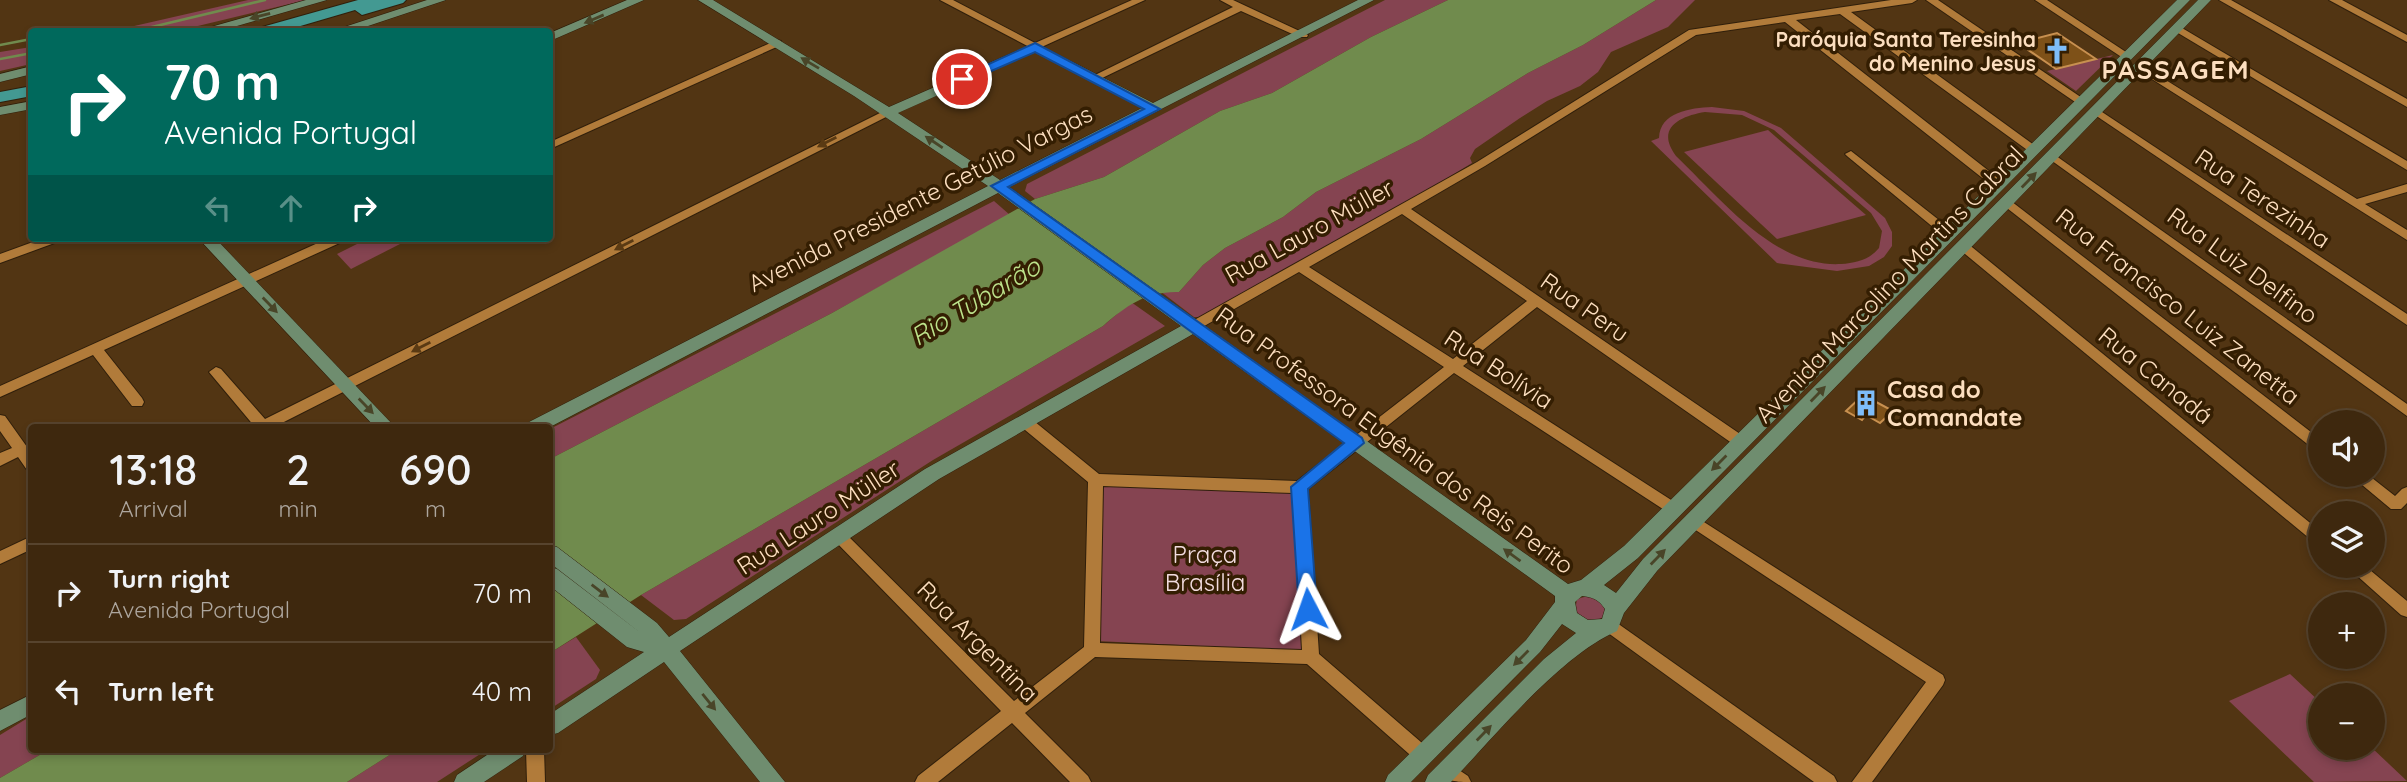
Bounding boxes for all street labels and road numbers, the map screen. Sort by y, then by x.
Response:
street label: Avenida Presidente Getúlio Vargas [743,98,1097,298]
street label: Avenida Marcolino Martins Cabral [1748,139,2030,429]
street label: Rua Terezinha [2190,142,2336,254]
street label: Rua Lauro Müller [1219,172,1399,290]
street label: Rua Luiz Delfino [2162,200,2324,330]
street label: Rua Francisco Luiz Zanetta [2050,201,2306,411]
street label: Rua Peru [1535,266,1635,348]
street label: Rua Professora Eugênia dos Reis Perito [1210,300,1580,580]
street label: Rua Canadá [2093,320,2219,430]
street label: Rua Bolívia [1439,323,1559,415]
street label: Rua Lauro Müller [731,453,905,581]
street label: Rua Argentina [911,574,1045,708]

